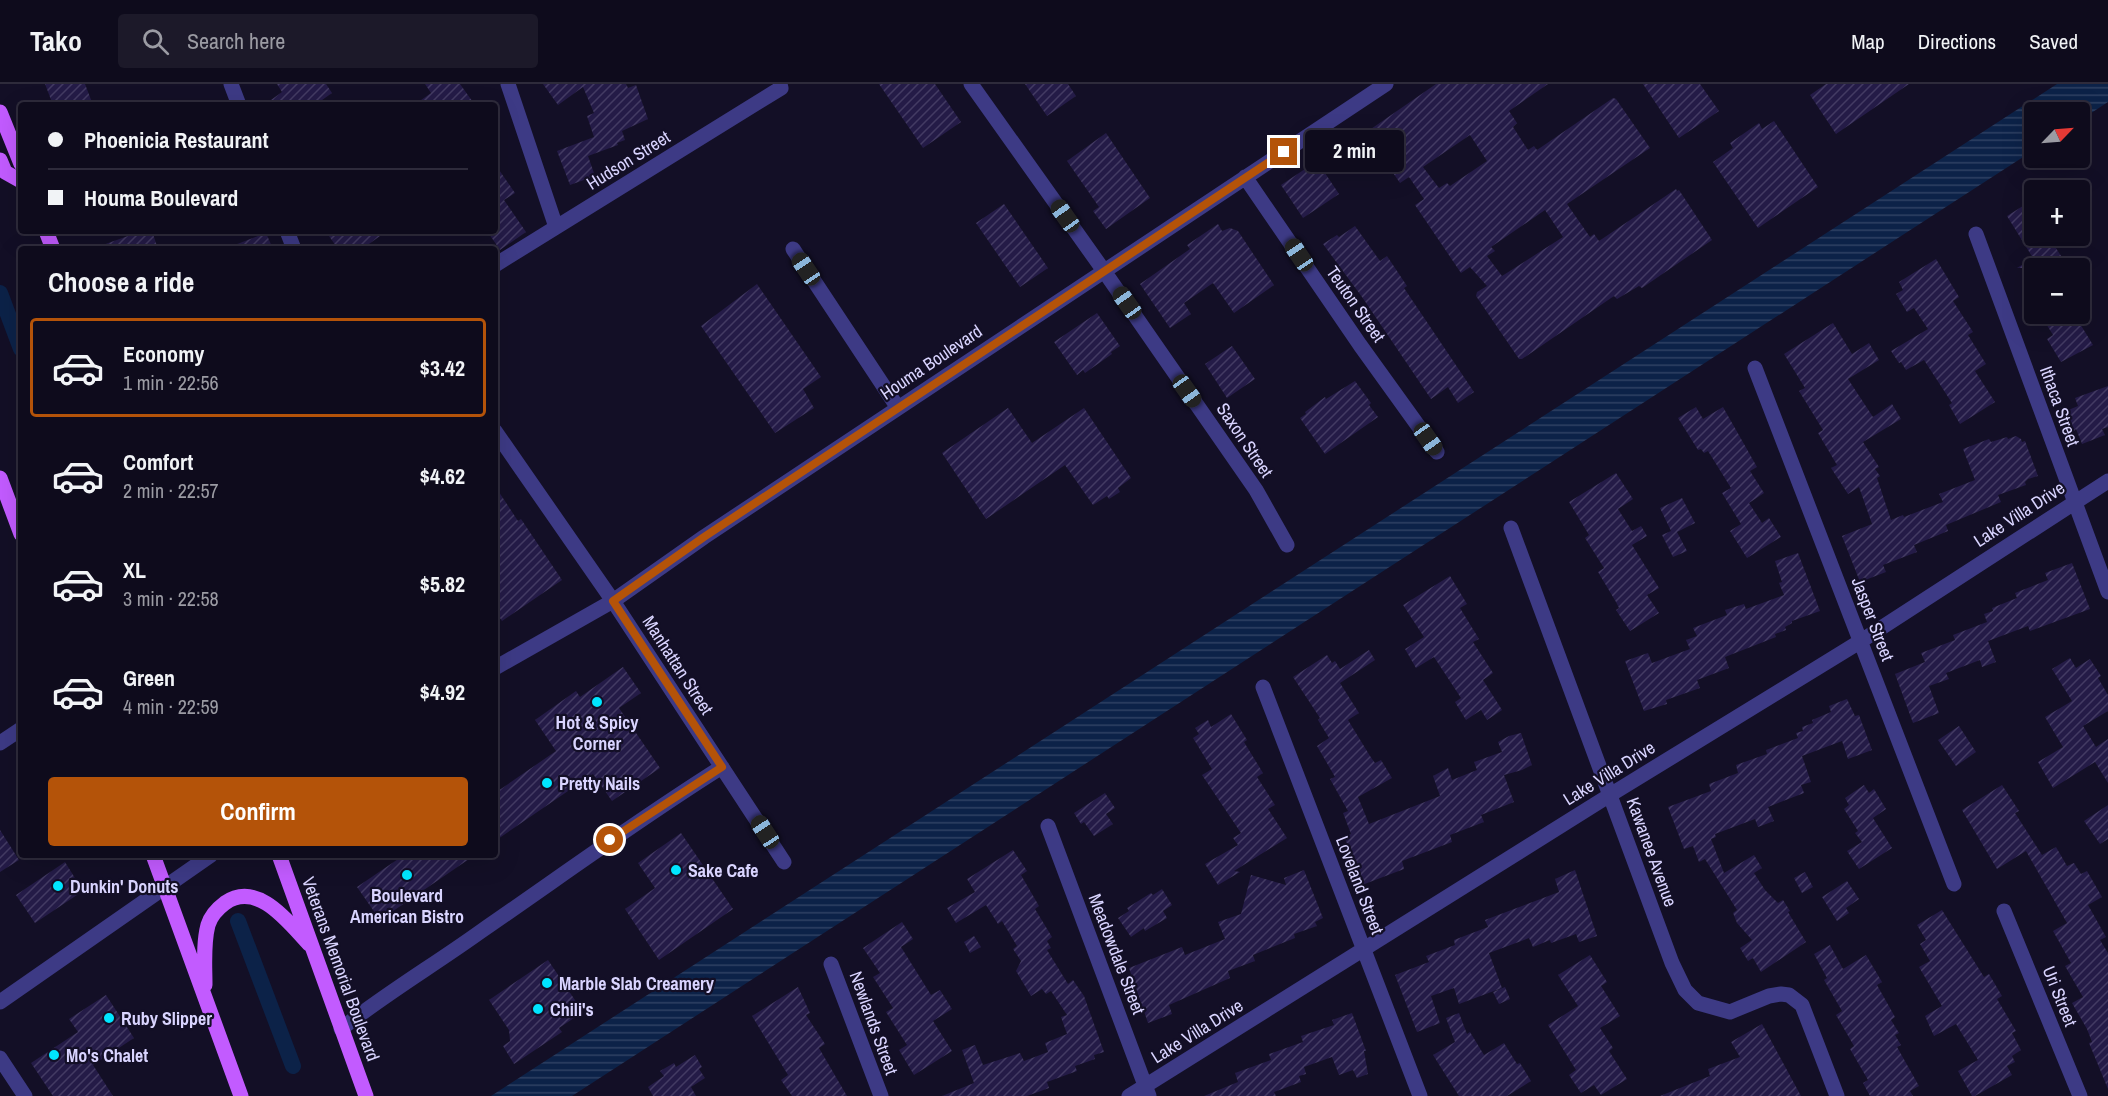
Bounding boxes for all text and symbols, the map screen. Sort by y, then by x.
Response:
search box [118,14,538,68]
text: Tako [30,22,82,60]
icon: search [139,25,172,58]
text: Search here [187,26,285,56]
text: Map [1851,27,1885,56]
text: Directions [1918,27,1996,56]
text: Saved [2029,27,2078,56]
north arrow [2024,102,2090,168]
map controls [2024,102,2090,324]
street label: Hudson Street [581,124,675,196]
text: Phoenicia Restaurant [84,125,268,155]
callout: 2 min [1305,131,1404,173]
text: 2 min [1333,137,1376,164]
route end [1270,138,1297,165]
button: + [2024,180,2090,246]
text: Houma Boulevard [84,183,238,213]
car [1047,196,1083,236]
car [1281,235,1317,275]
car [788,249,824,289]
button: − [2024,258,2090,324]
street label: Teuton Street [1321,261,1391,347]
text: Choose a ride [48,264,194,300]
car [1109,283,1145,323]
street label: Houma Boulevard [875,319,987,405]
text: Economy [123,339,204,369]
icon: car [51,341,105,395]
text: $3.42 [420,353,465,383]
street label: Ithaca Street [2034,362,2086,450]
text: 1 min · 22:56 [123,369,219,396]
car [1169,371,1205,411]
street label: Saxon Street [1211,398,1279,482]
car [1410,419,1446,459]
text: Comfort [123,447,193,477]
icon: car [51,449,105,503]
text: $4.62 [420,461,465,491]
street label: Lake Villa Drive [1969,475,2069,553]
text: 2 min · 22:57 [123,477,219,504]
text: XL [123,555,146,585]
icon: car [51,557,105,611]
text: $5.82 [420,569,465,599]
street label: Jasper Street [1846,574,1900,664]
text: 3 min · 22:58 [123,585,219,612]
street label: Manhattan Street [637,611,719,719]
text: Green [123,663,175,693]
icon: car [51,665,105,719]
text: $4.92 [420,677,465,707]
text: 4 min · 22:59 [123,693,219,720]
marker: Hot & Spicy Corner [590,695,604,709]
place label: Hot & Spicy Corner [556,710,639,756]
street label: Lake Villa Drive [1558,735,1660,811]
place label: Pretty Nails [559,771,640,796]
marker: Pretty Nails [540,776,554,790]
button: Confirm [48,777,468,846]
street label: Kawanee Avenue [1621,794,1683,910]
car [748,812,782,852]
route start [596,826,623,853]
street label: Loveland Street [1330,832,1390,938]
place label: Sake Cafe [688,858,759,883]
marker: Sake Cafe [669,863,683,877]
marker: Boulevard American Bistro [400,868,414,882]
street label: Veterans Memorial Boulevard [296,873,386,1065]
place label: Dunkin' Donuts [70,874,178,899]
marker: Dunkin' Donuts [51,879,65,893]
place label: Boulevard American Bistro [350,883,464,929]
street label: Meadowdale Street [1083,890,1151,1018]
street label: Uri Street [2037,962,2083,1030]
street label: Newlands Street [844,968,904,1078]
place label: Marble Slab Creamery [559,971,715,996]
marker: Marble Slab Creamery [540,976,554,990]
street label: Lake Villa Drive [1146,993,1248,1069]
place label: Chili's [550,997,594,1022]
marker: Chili's [531,1002,545,1016]
place label: Ruby Slipper [121,1006,212,1031]
marker: Ruby Slipper [102,1011,116,1025]
place label: Mo's Chalet [66,1043,148,1068]
marker: Mo's Chalet [47,1048,61,1062]

